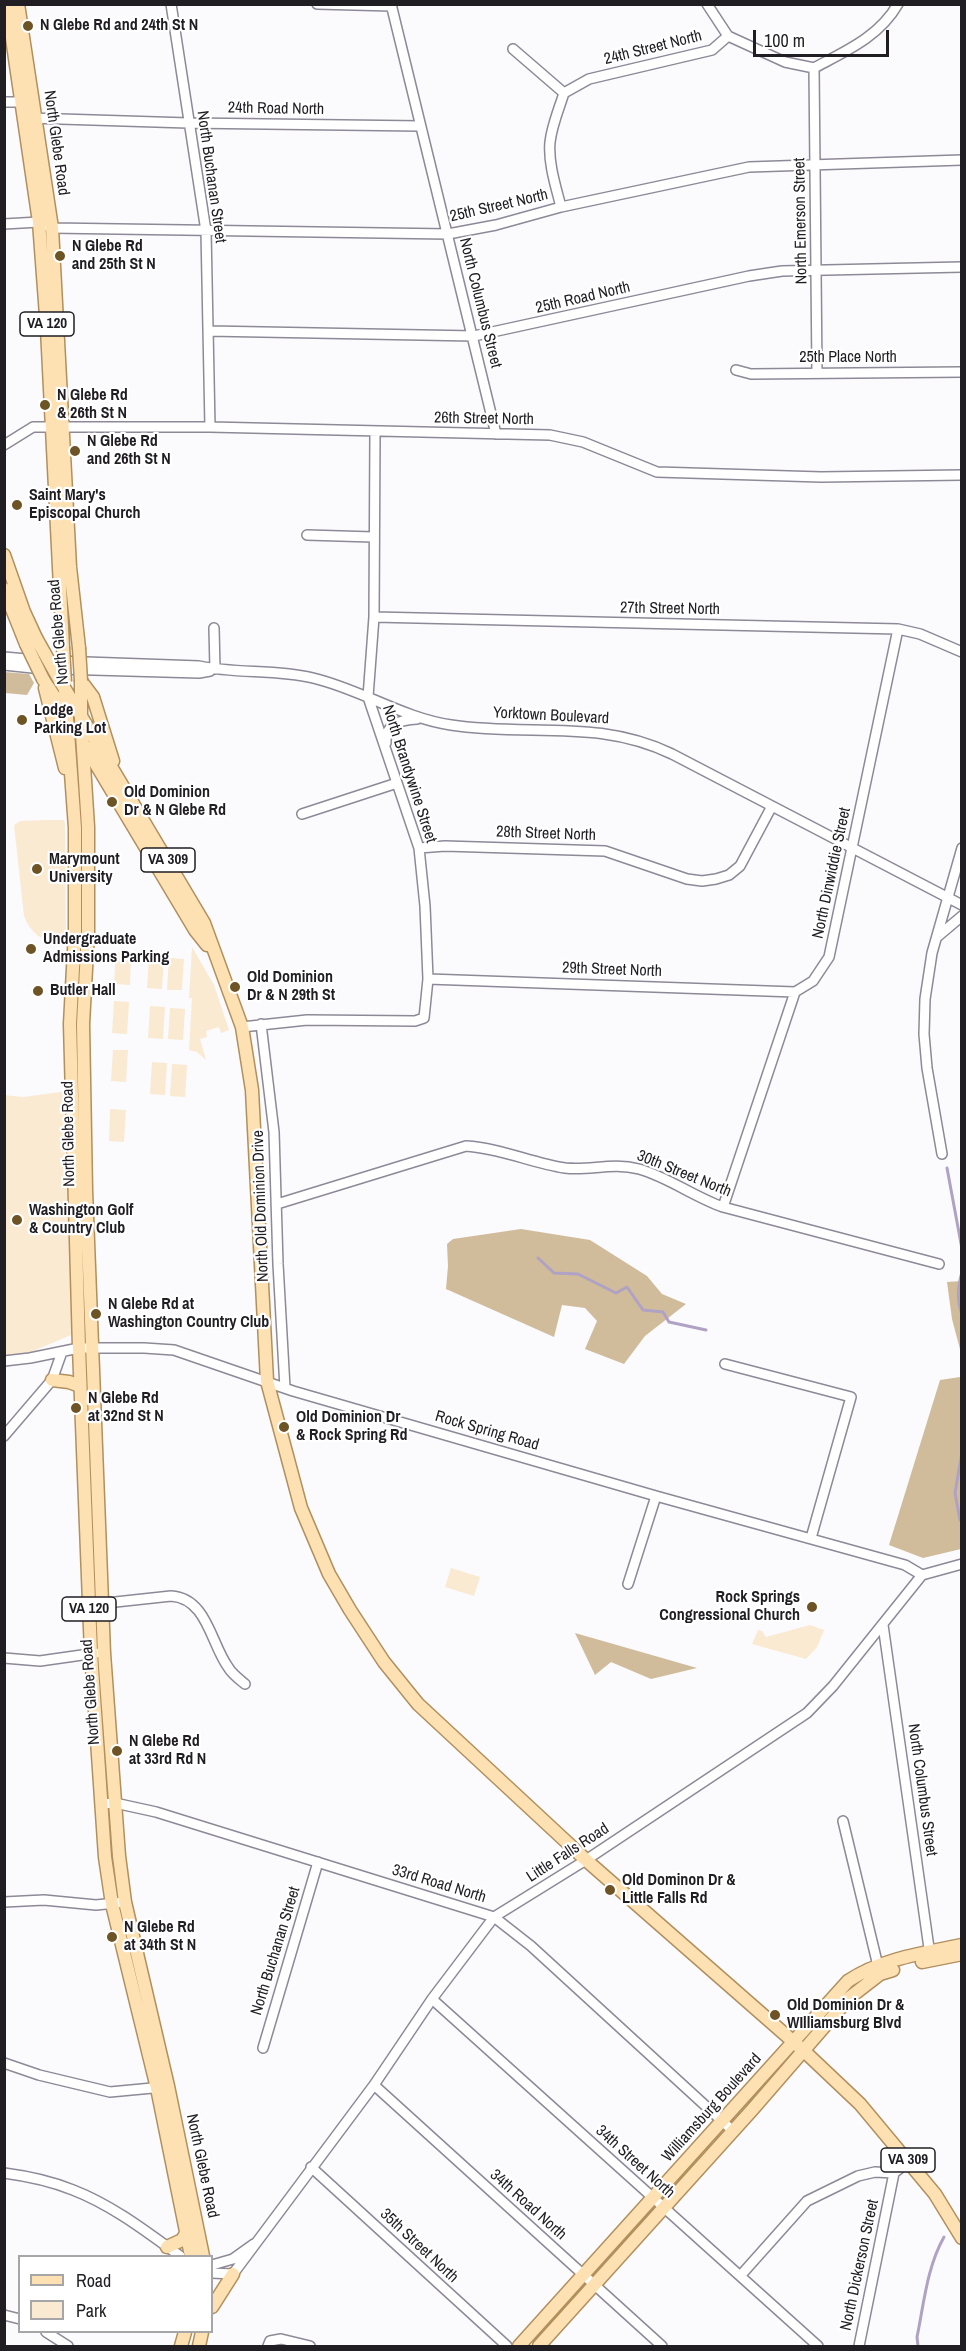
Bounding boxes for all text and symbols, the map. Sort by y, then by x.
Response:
place label: N Glebe Rd and 24th St N [40,16,198,36]
scale bar [756,18,892,56]
marker: N Glebe Rd and 24th St N [21,19,35,33]
street label: 24th Street North [602,27,704,69]
text: 100 m [764,28,805,53]
street label: North Glebe Road [39,89,73,197]
street label: 24th Road North [228,99,324,119]
street label: North Buchanan Street [192,110,230,244]
street label: North Emerson Street [790,157,812,285]
street label: 25th Street North [448,185,550,227]
street label: North Columbus Street [455,236,505,370]
place label: N Glebe Rd and 25th St N [72,237,156,275]
marker: N Glebe Rd and 25th St N [53,249,67,263]
street label: 25th Road North [534,278,632,318]
road number: VA 120 [20,312,74,336]
street label: 25th Place North [799,348,897,368]
place label: N Glebe Rd & 26th St N [57,386,128,424]
marker: N Glebe Rd & 26th St N [38,398,52,412]
street label: 26th Street North [434,409,534,429]
place label: N Glebe Rd and 26th St N [87,432,171,470]
marker: N Glebe Rd and 26th St N [68,444,82,458]
place label: Saint Mary's Episcopal Church [29,486,141,524]
marker: Saint Mary's Episcopal Church [10,498,24,512]
street label: North Glebe Road [45,578,73,686]
street label: 27th Street North [620,599,720,619]
place label: Lodge Parking Lot [34,701,106,739]
street label: North Brandywine Street [378,703,440,845]
street label: Yorktown Boulevard [492,703,610,729]
marker: Lodge Parking Lot [15,713,29,727]
place label: Old Dominion Dr & N Glebe Rd [124,783,226,821]
marker: Old Dominion Dr & N Glebe Rd [105,795,119,809]
street label: North Dinwiddie Street [809,806,855,940]
street label: 28th Street North [496,823,596,845]
road number: VA 309 [141,848,195,872]
place label: Marymount University [49,850,120,888]
marker: Marymount University [30,862,44,876]
place label: Undergraduate Admissions Parking [43,930,169,968]
marker: Undergraduate Admissions Parking [24,942,38,956]
street label: 29th Street North [562,959,662,981]
place label: Old Dominion Dr & N 29th St [247,968,335,1006]
marker: Old Dominion Dr & N 29th St [228,980,242,994]
place label: Butler Hall [50,981,116,1001]
marker: Butler Hall [31,984,45,998]
street label: North Glebe Road [58,1081,80,1187]
street label: North Old Dominion Drive [249,1130,273,1282]
street label: 30th Street North [634,1146,734,1202]
place label: Washington Golf & Country Club [29,1201,133,1239]
marker: Washington Golf & Country Club [10,1213,24,1227]
place label: N Glebe Rd at Washington Country Club [108,1295,269,1333]
marker: N Glebe Rd at Washington Country Club [89,1307,103,1321]
place label: N Glebe Rd at 32nd St N [88,1389,164,1427]
marker: N Glebe Rd at 32nd St N [69,1401,83,1415]
street label: Rock Spring Road [433,1407,541,1455]
place label: Old Dominion Dr & Rock Spring Rd [296,1408,408,1446]
marker: Old Dominion Dr & Rock Spring Rd [277,1420,291,1434]
place label: Rock Springs Congressional Church [659,1588,800,1626]
road number: VA 120 [62,1597,116,1621]
marker: Rock Springs Congressional Church [805,1600,819,1614]
street label: North Glebe Road [78,1639,104,1745]
street label: North Columbus Street [903,1723,941,1857]
place label: N Glebe Rd at 33rd Rd N [129,1732,206,1770]
marker: N Glebe Rd at 33rd Rd N [110,1744,124,1758]
street label: Little Falls Road [523,1819,613,1887]
street label: 33rd Road North [390,1861,488,1907]
place label: Old Dominon Dr & Little Falls Rd [622,1871,736,1909]
marker: Old Dominon Dr & Little Falls Rd [603,1883,617,1897]
street label: North Buchanan Street [247,1884,305,2018]
place label: N Glebe Rd at 34th St N [124,1918,196,1956]
marker: N Glebe Rd at 34th St N [105,1930,119,1944]
place label: Old Dominion Dr & WIlliamsburg Blvd [787,1996,904,2034]
marker: Old Dominion Dr & WIlliamsburg Blvd [768,2008,782,2022]
street label: Williamsburg Boulevard [658,2050,766,2166]
street label: North Glebe Road [182,2112,222,2220]
street label: 34th Street North [591,2121,679,2203]
road number: VA 309 [881,2148,935,2172]
street label: 34th Road North [486,2166,570,2244]
street label: North Dickerson Street [837,2198,883,2332]
street label: 35th Street North [376,2205,462,2287]
legend [18,2255,213,2333]
text: Road [76,2268,111,2293]
text: Park [76,2298,106,2323]

